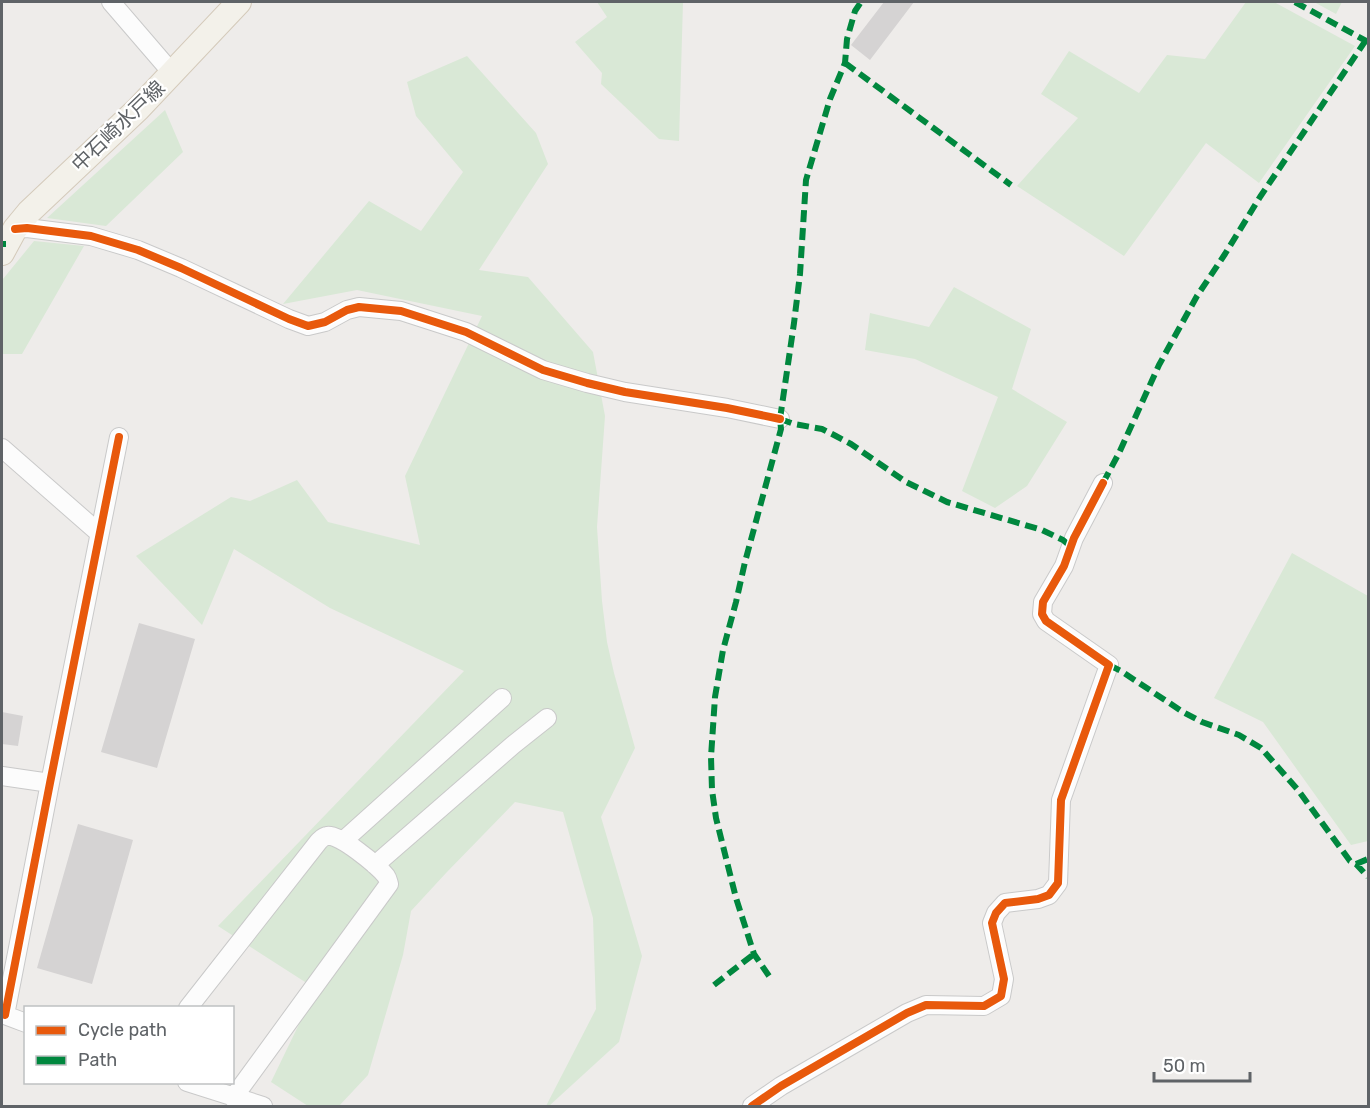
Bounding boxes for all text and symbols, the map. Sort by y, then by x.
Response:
street label: 中石崎水戸線 [67,76,169,176]
legend [24,1006,234,1084]
text: Cycle path [78,1019,167,1041]
scale bar [1154,1045,1250,1083]
text: Path [78,1049,117,1071]
text: 50 m [1163,1055,1206,1077]

